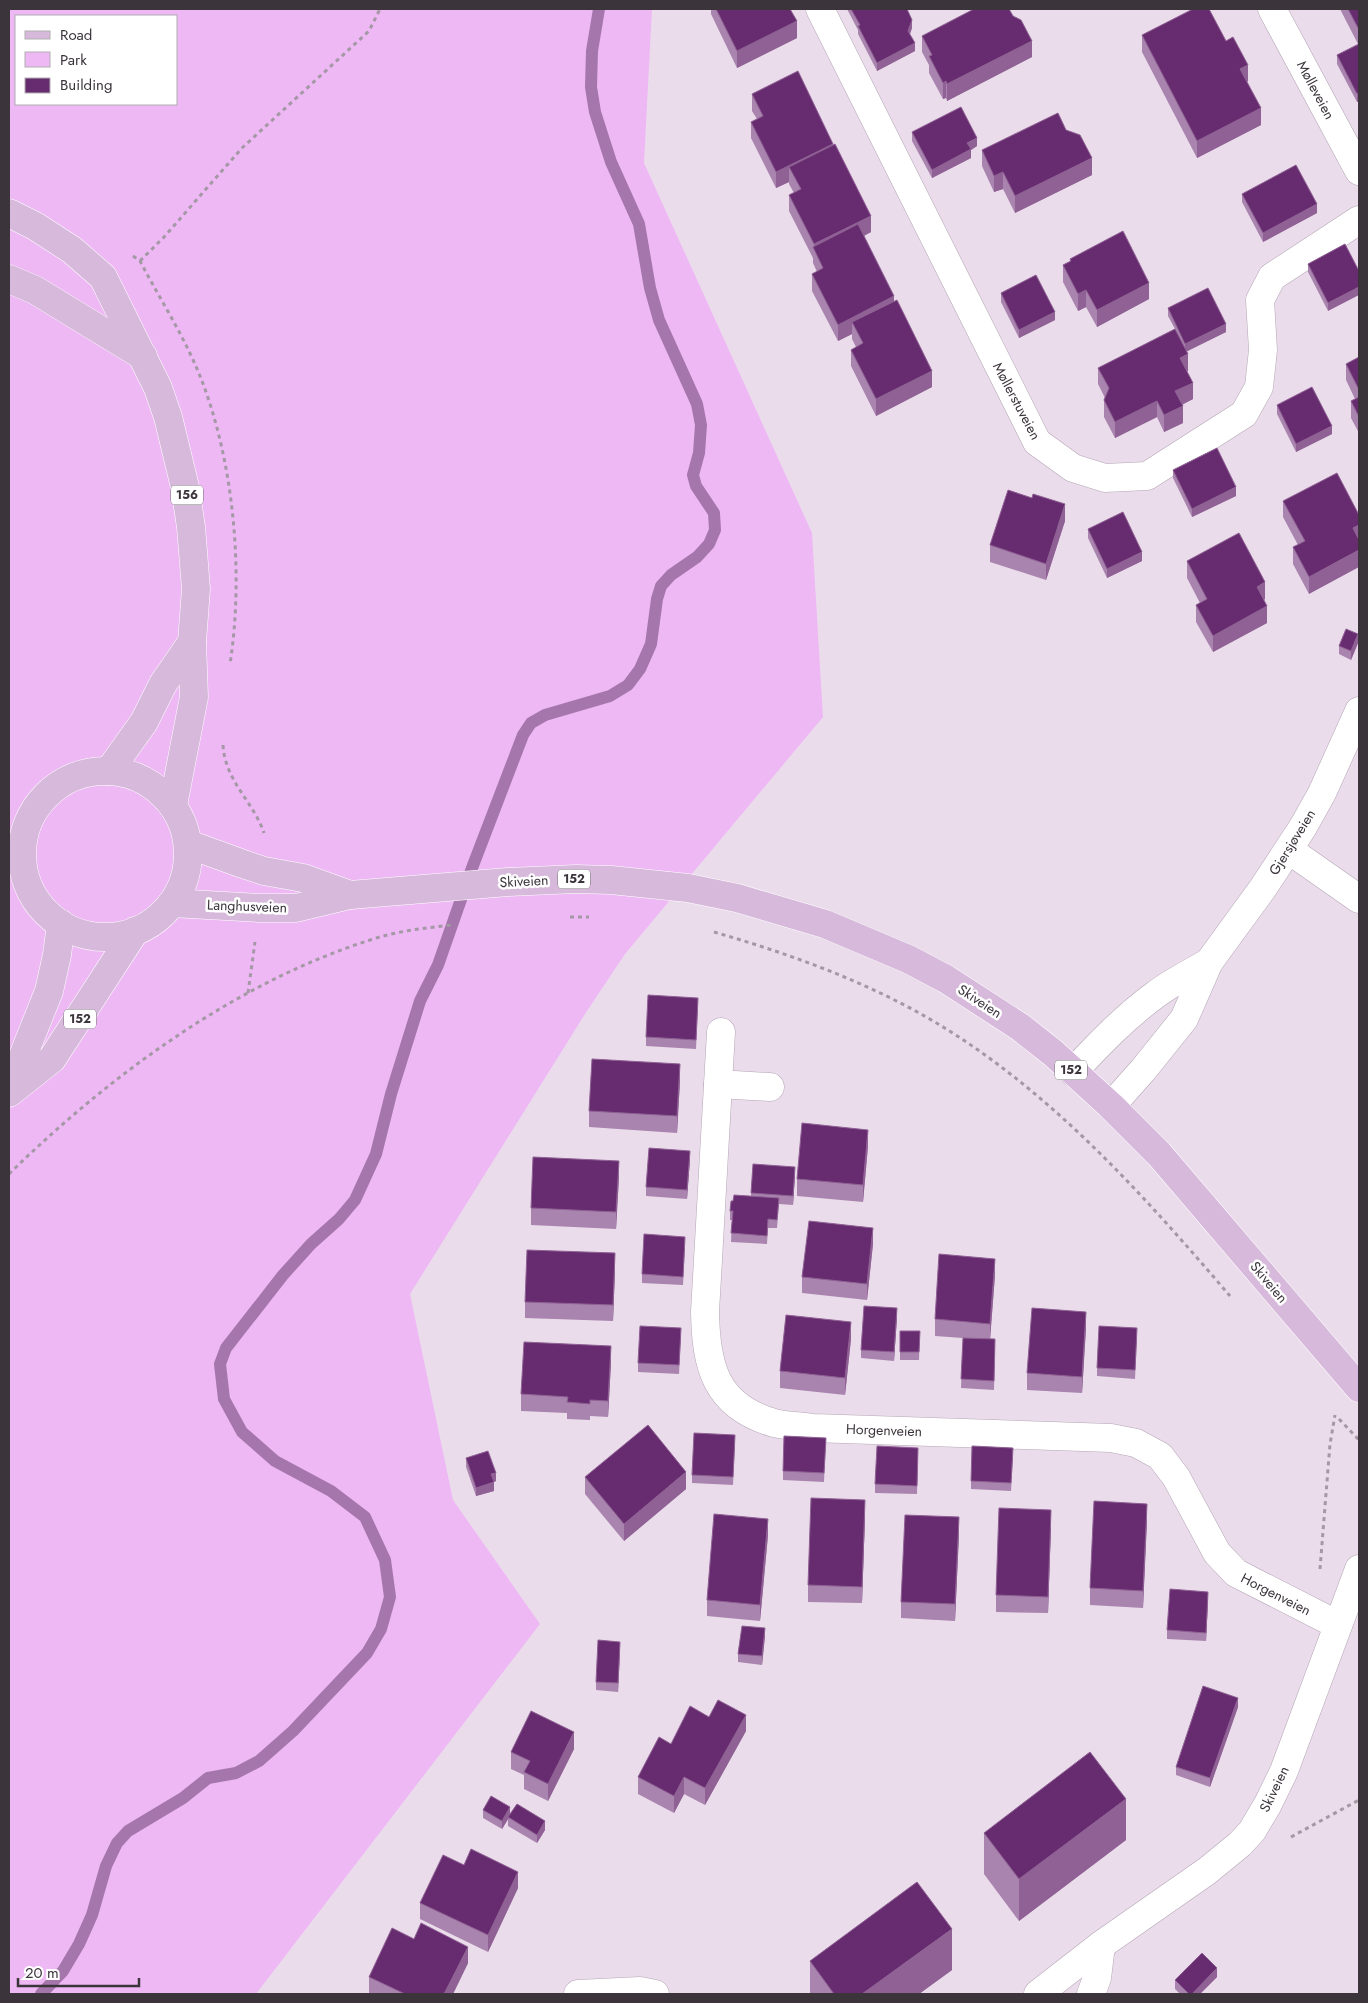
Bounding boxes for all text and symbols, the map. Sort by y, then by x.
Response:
legend [15,15,178,105]
text: Road [60,24,92,46]
text: Park [60,49,87,71]
street label: Mølleveien [1292,57,1340,123]
text: Building [60,74,112,96]
street label: Møllerstuveien [988,359,1046,443]
road number: 156 [171,486,203,504]
street label: Gjersjøveien [1264,805,1320,879]
street label: Skiveien [499,870,549,892]
road number: 152 [558,870,590,889]
street label: Langhusveien [207,895,287,917]
street label: Skiveien [954,979,1006,1023]
road number: 152 [64,1010,96,1028]
road number: 152 [1055,1060,1087,1080]
street label: Skiveien [1246,1257,1292,1307]
street label: Horgenveien [846,1419,922,1441]
street label: Horgenveien [1238,1568,1314,1620]
street label: Skiveien [1254,1763,1294,1815]
scale bar [18,1956,139,1988]
text: 20 m [25,1962,59,1984]

